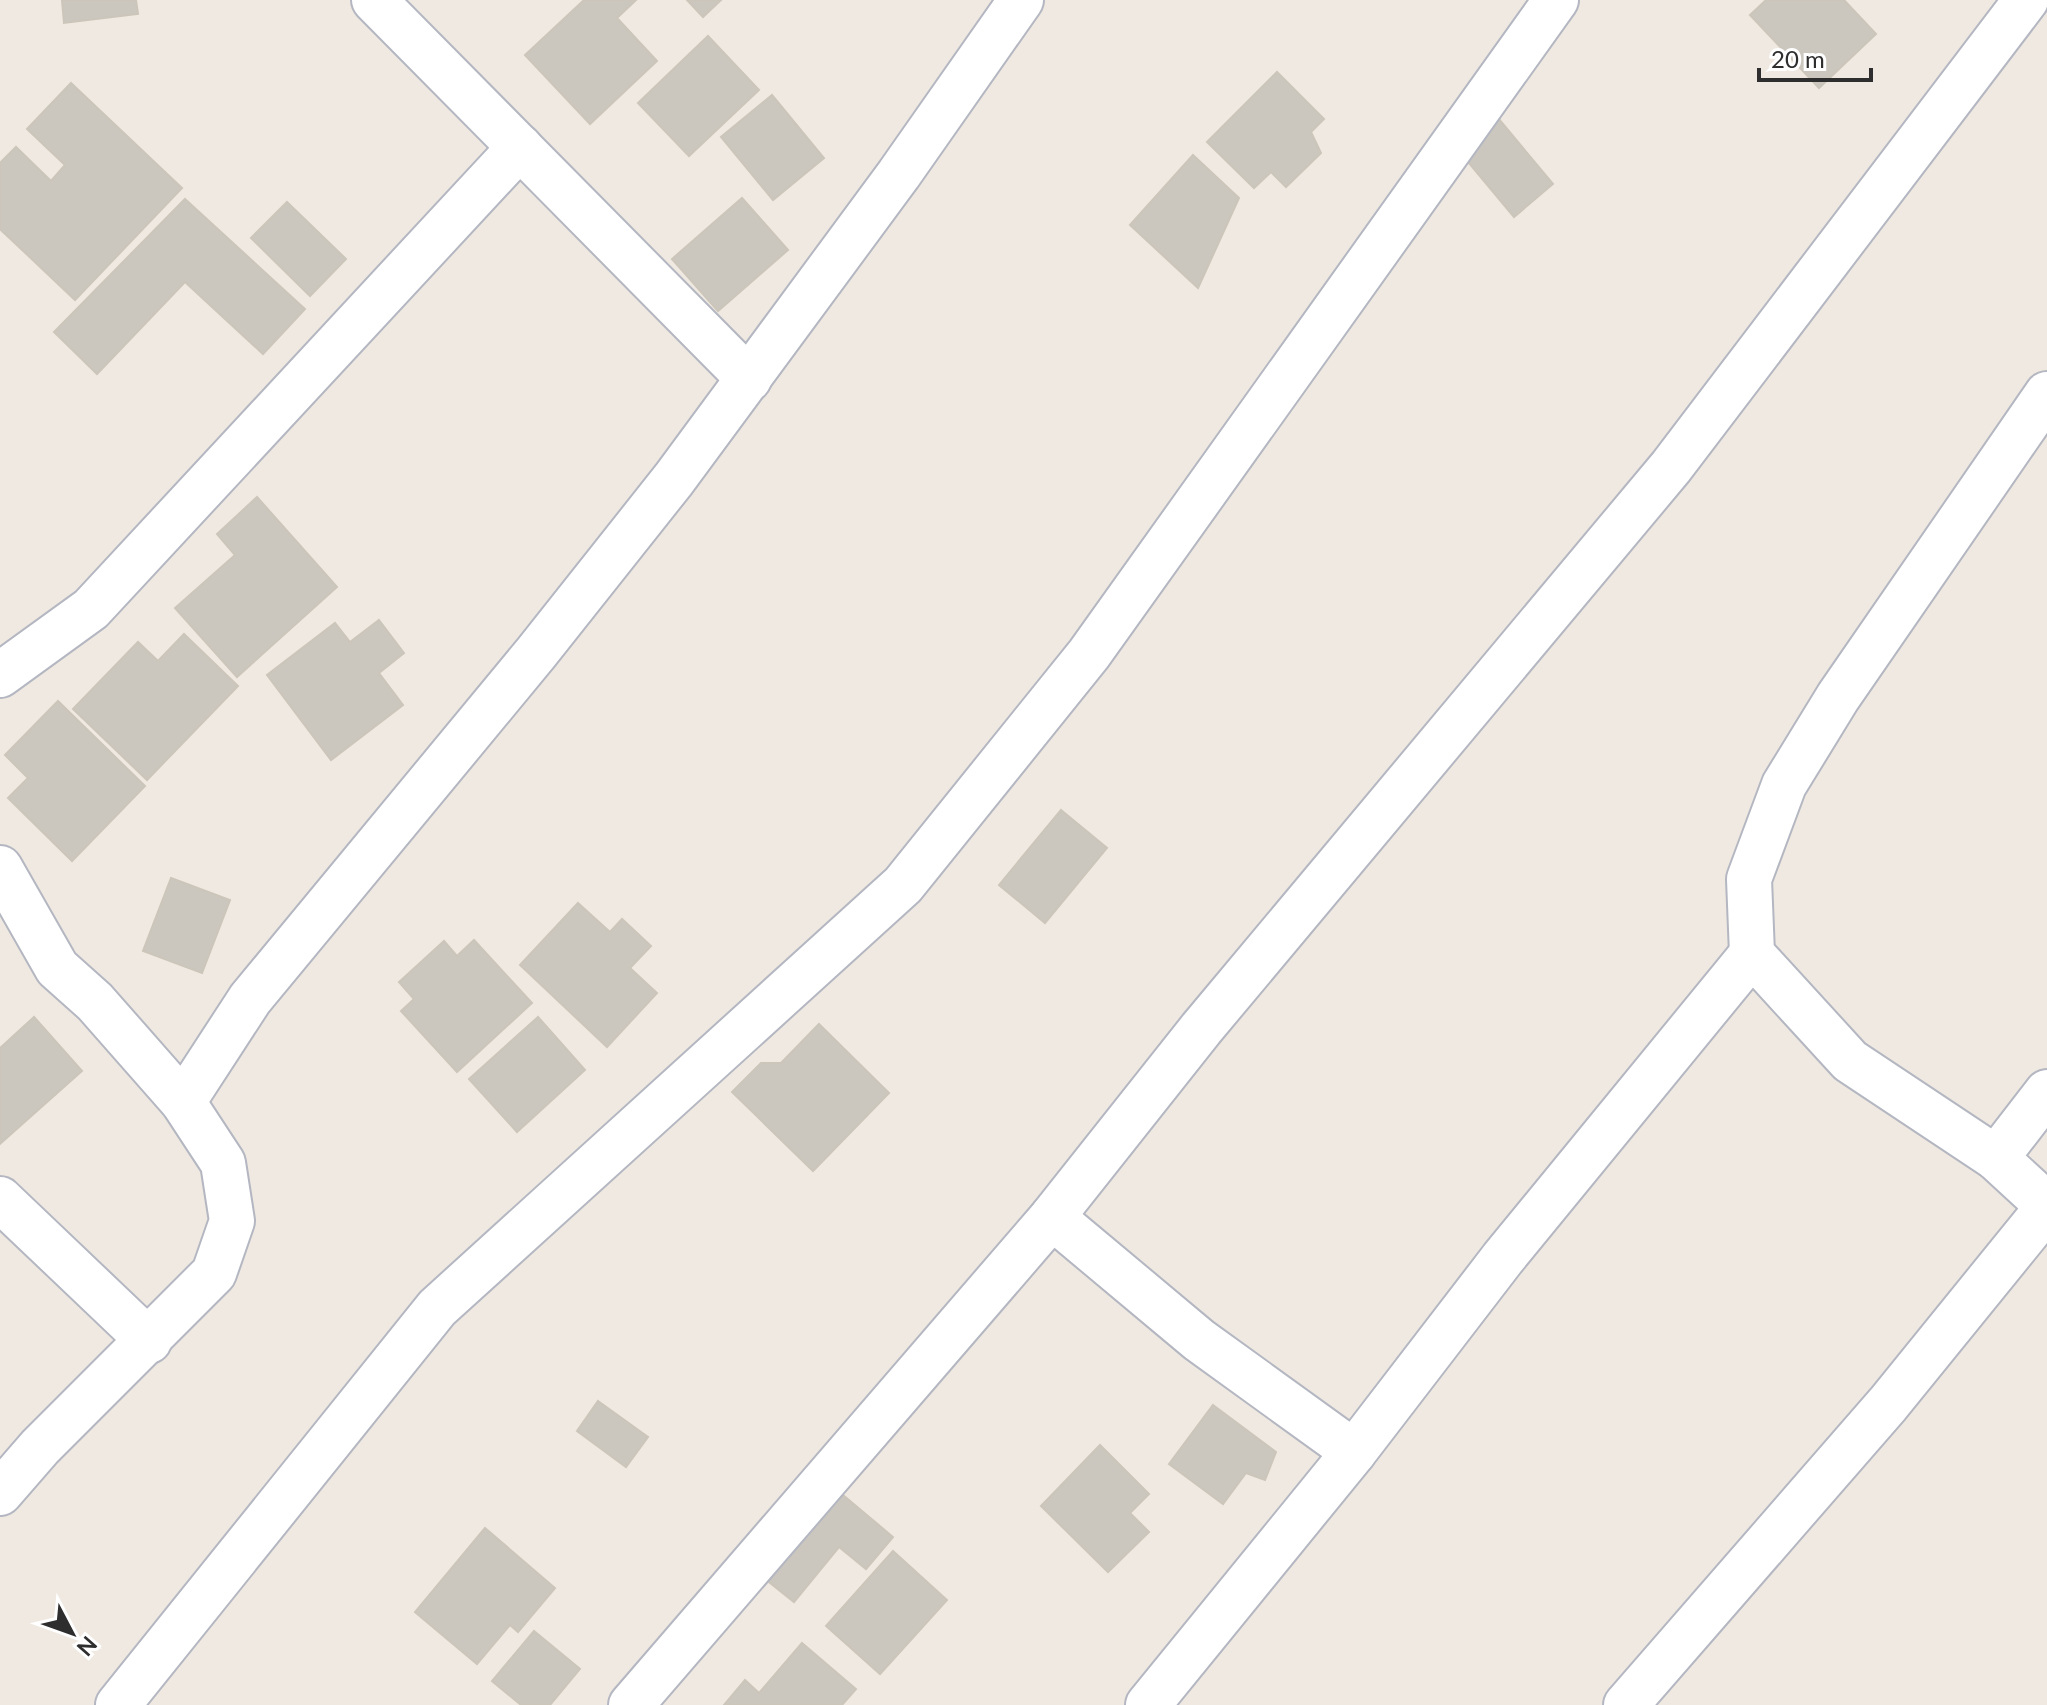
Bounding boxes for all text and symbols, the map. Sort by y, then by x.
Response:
scale bar [1759,32,1871,82]
text: 20 m [1771,44,1825,73]
north arrow [32,1593,112,1673]
text: N [72,1631,103,1662]

